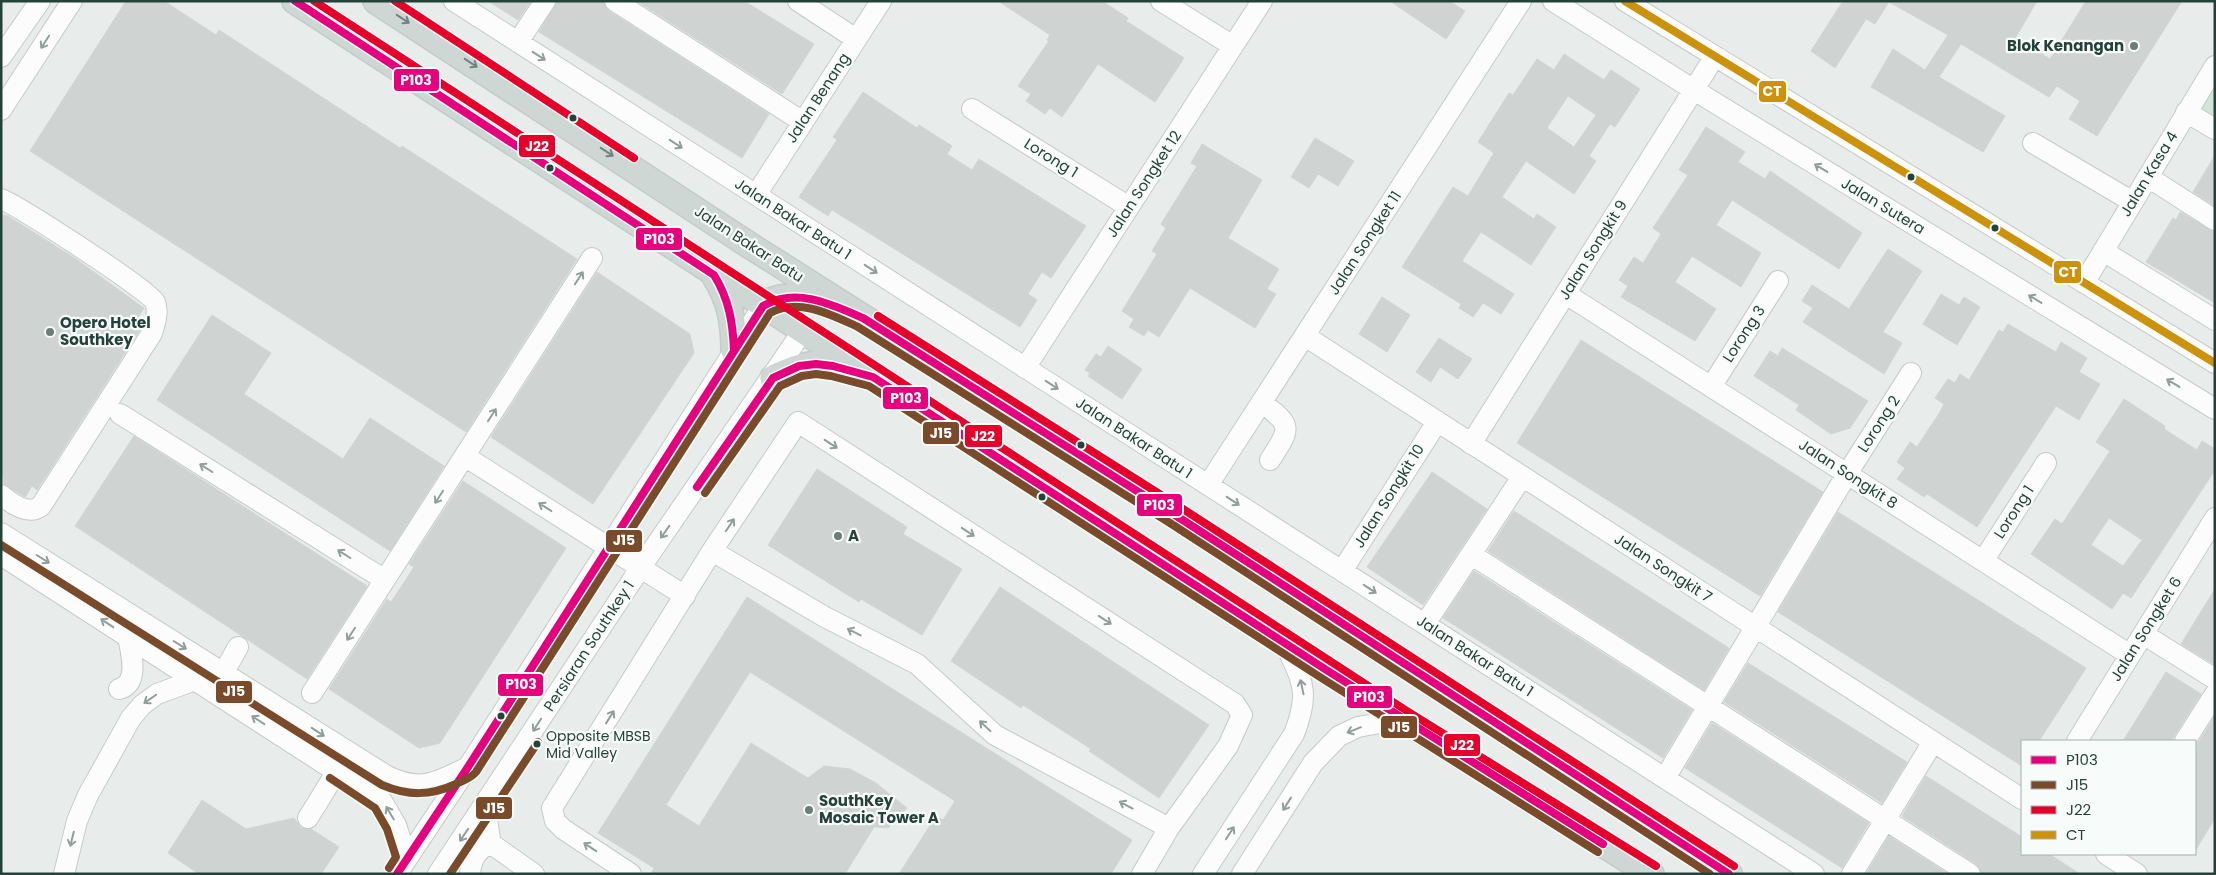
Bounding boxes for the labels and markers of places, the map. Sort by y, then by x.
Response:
place label: Blok Kenangan [2007,35,2124,56]
marker: Blok Kenangan [2128,40,2140,52]
unlabelled marker [568,113,578,123]
unlabelled marker [545,163,555,173]
unlabelled marker [1906,172,1916,182]
unlabelled marker [1990,223,2000,233]
place label: Opero Hotel Southkey [60,312,151,350]
marker: Opero Hotel Southkey [44,326,56,338]
unlabelled marker [1076,440,1086,450]
unlabelled marker [1037,492,1047,502]
place label: A [848,525,859,546]
marker: A [832,530,844,542]
unlabelled marker [496,711,506,721]
place label: Opposite MBSB Mid Valley [546,726,651,763]
marker: Opposite MBSB Mid Valley [532,739,542,749]
place label: SouthKey Mosaic Tower A [819,790,939,828]
marker: SouthKey Mosaic Tower A [803,804,815,816]

